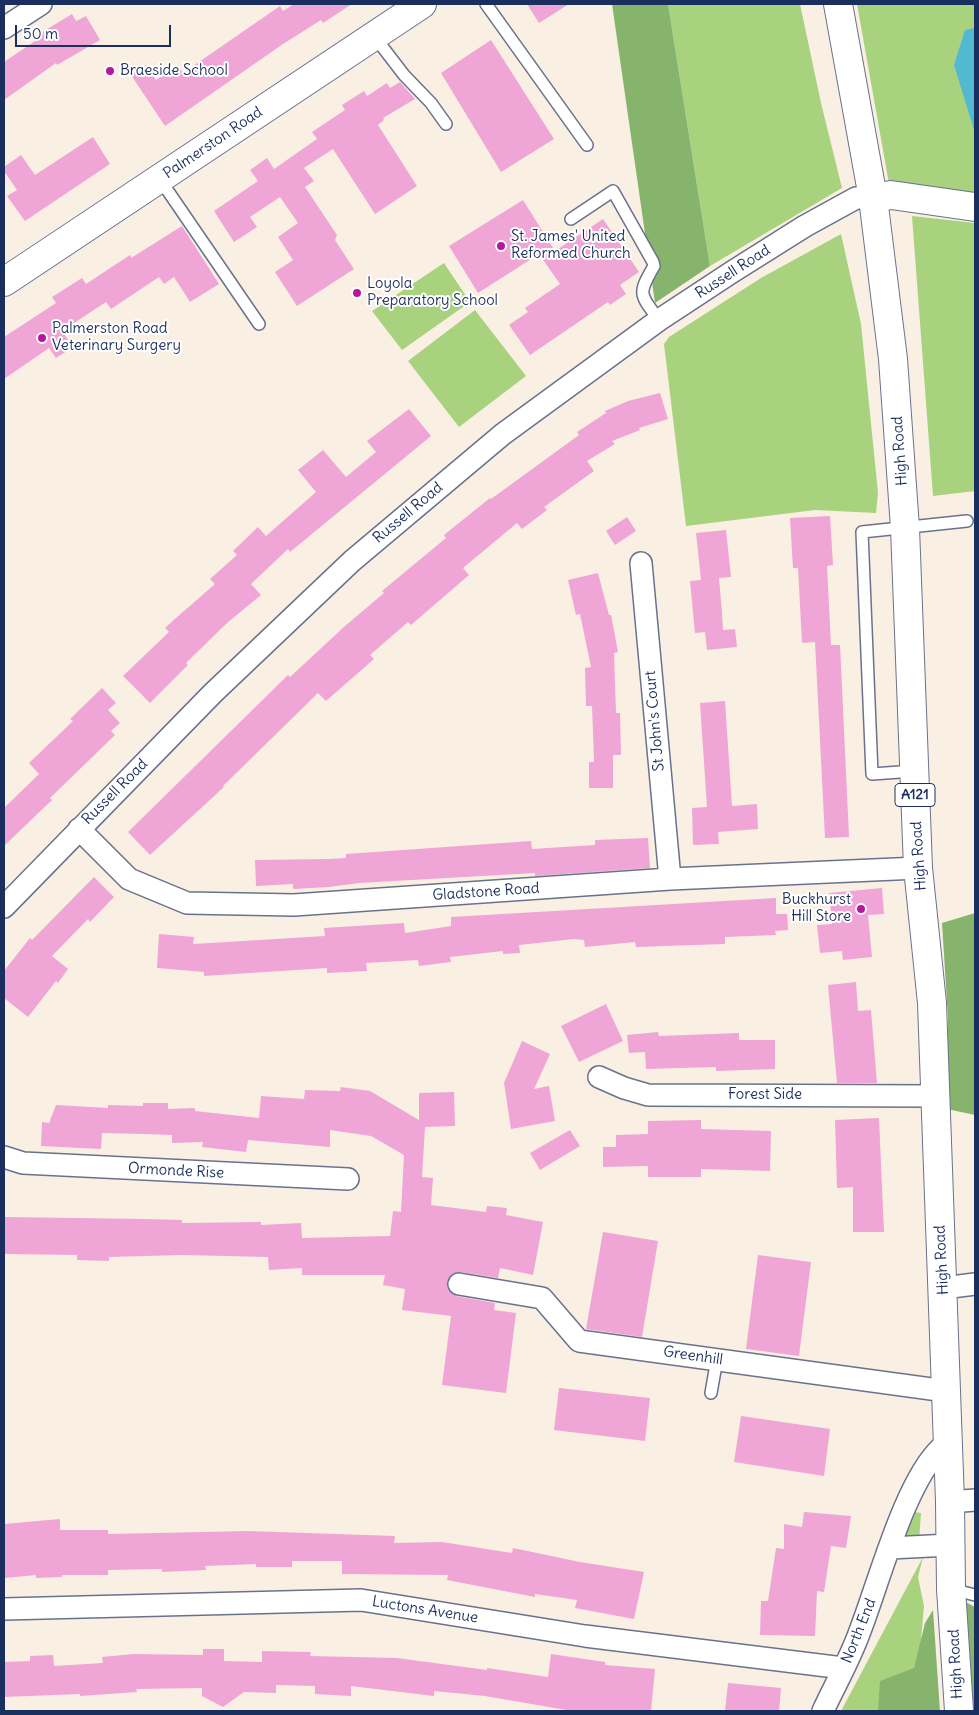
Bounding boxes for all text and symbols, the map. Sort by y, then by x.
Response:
scale bar [18,15,174,47]
text: 50 m [23,24,58,43]
place label: Braeside School [120,62,228,80]
marker: Braeside School [104,65,116,77]
street label: Palmerston Road [160,103,266,183]
place label: St. James' United Reformed Church [511,228,631,263]
marker: St. James' United Reformed Church [495,240,507,252]
street label: Russell Road [692,241,774,303]
place label: Loyola Preparatory School [367,275,498,310]
marker: Loyola Preparatory School [351,287,363,299]
place label: Palmerston Road Veterinary Surgery [52,320,181,355]
marker: Palmerston Road Veterinary Surgery [36,332,48,344]
street label: High Road [889,416,911,486]
street label: Russell Road [370,479,446,547]
street label: St John's Court [642,670,668,772]
street label: Russell Road [78,755,152,829]
road number: A121 [895,784,935,806]
street label: High Road [908,821,930,891]
street label: Gladstone Road [432,879,540,905]
place label: Buckhurst Hill Store [782,891,851,926]
marker: Buckhurst Hill Store [855,903,867,915]
street label: Forest Side [728,1086,802,1104]
street label: Ormonde Rise [127,1159,225,1183]
street label: High Road [931,1225,953,1295]
street label: Greenhill [662,1343,724,1369]
street label: Luctons Avenue [371,1593,479,1627]
street label: North End [838,1596,880,1666]
street label: High Road [945,1629,967,1699]

